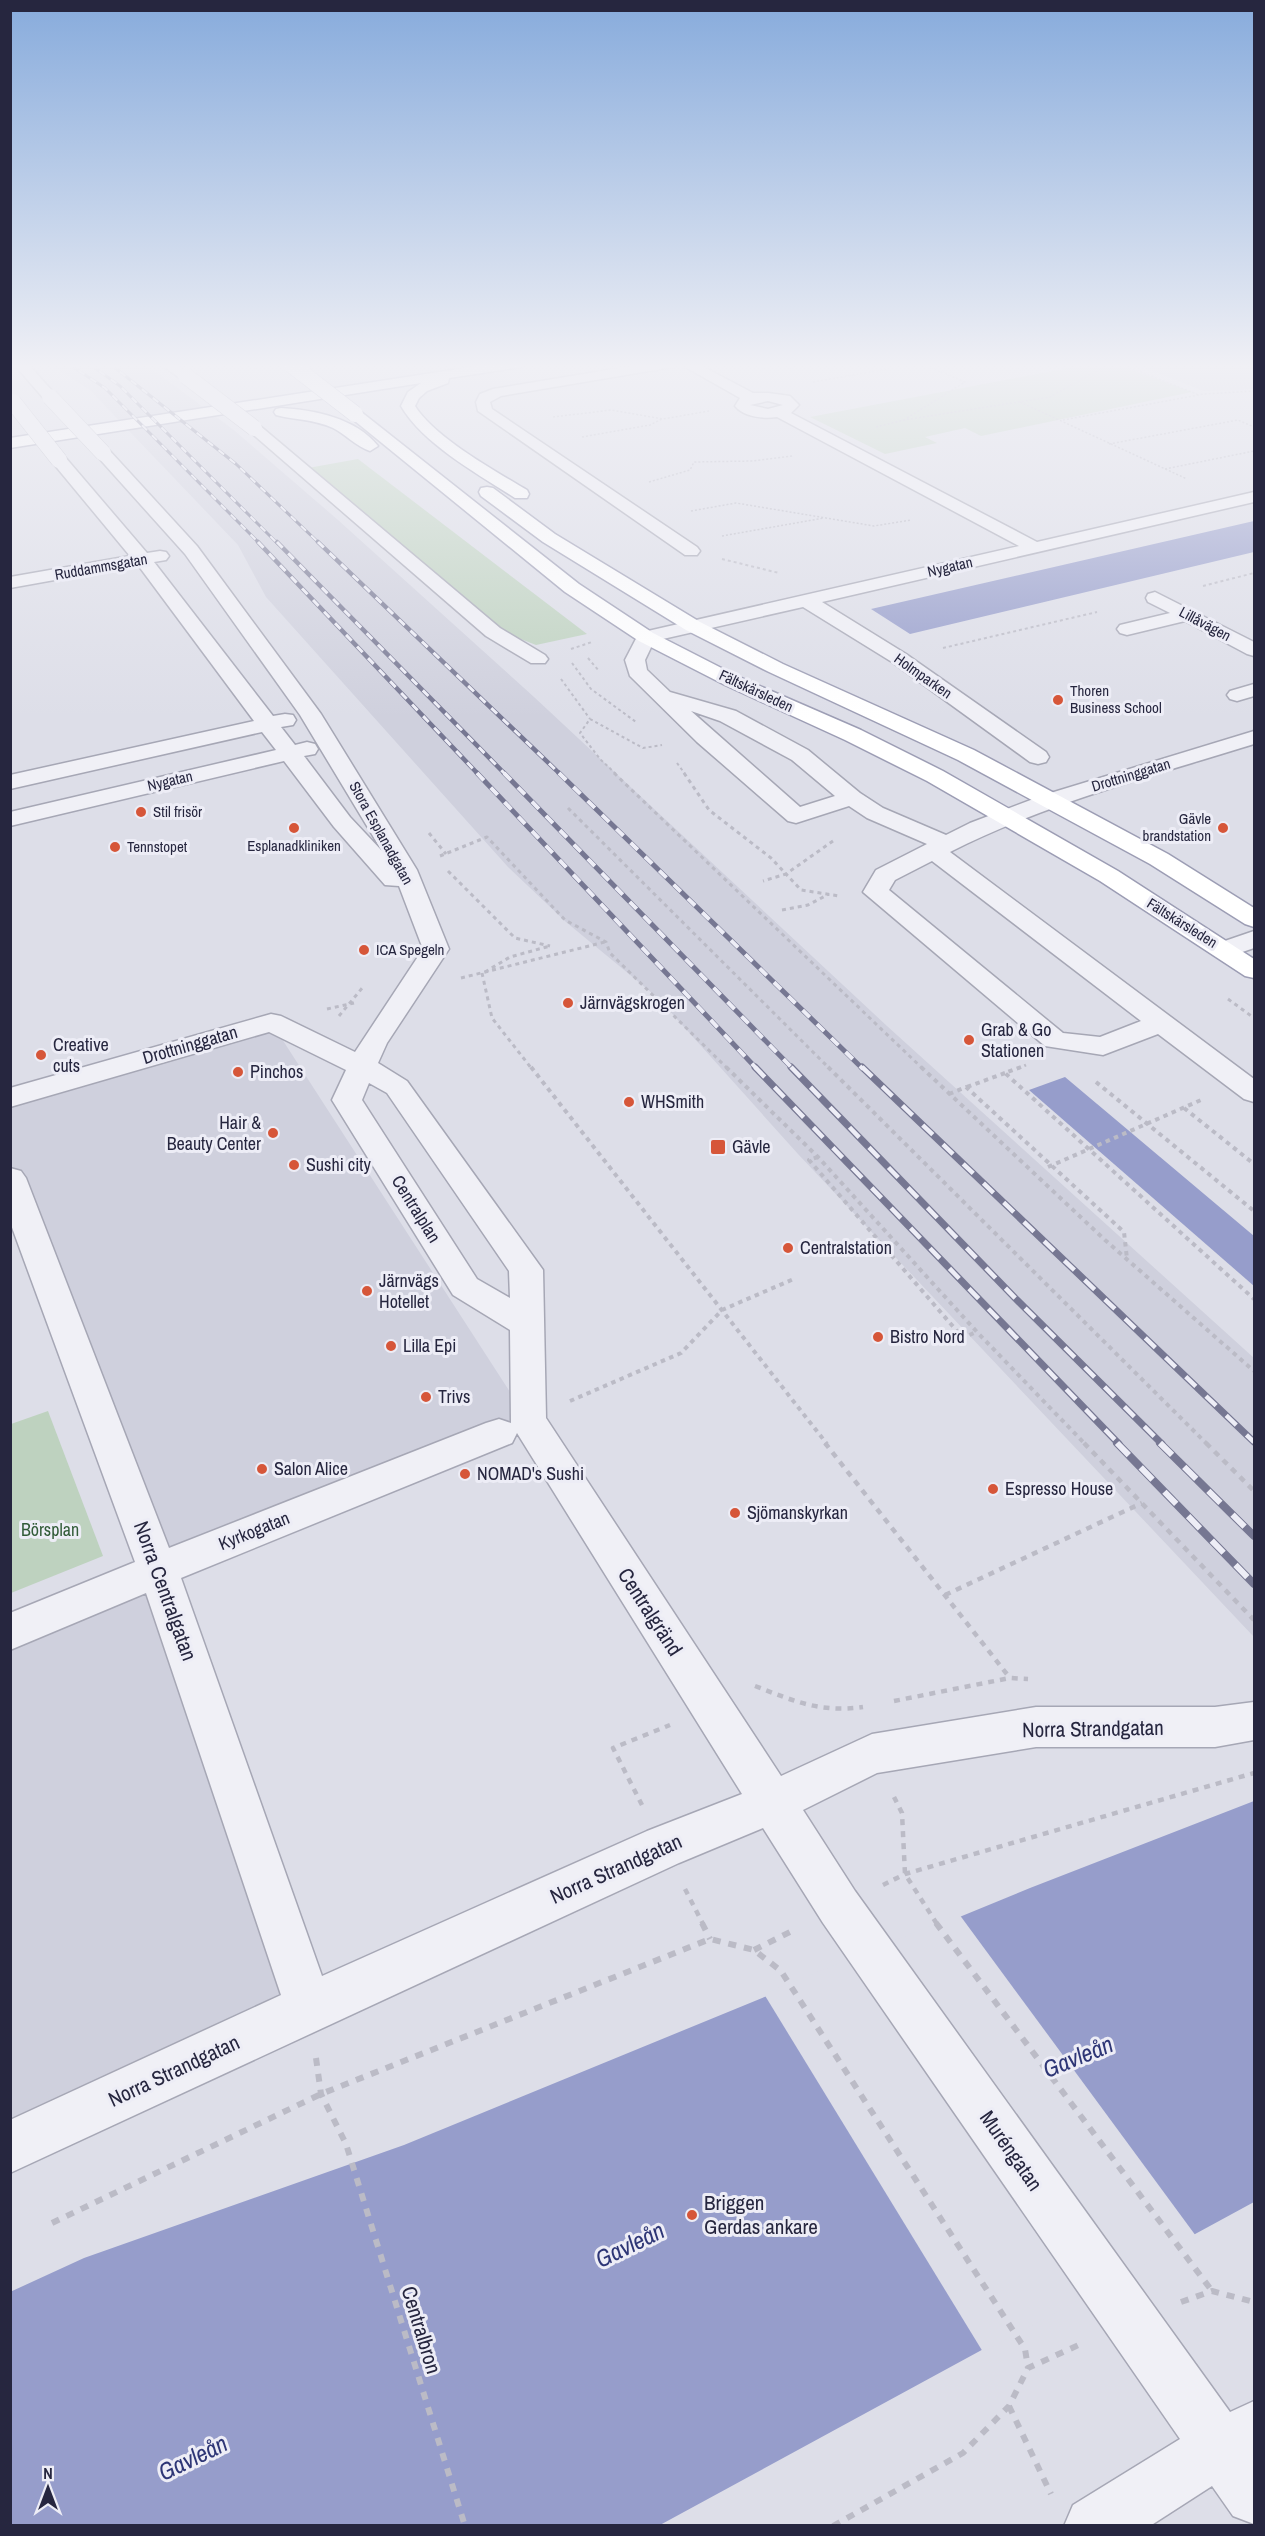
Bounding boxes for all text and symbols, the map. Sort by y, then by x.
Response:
street label: Ruddammsgatan [53,548,149,585]
street label: Nygatan [925,551,975,582]
street label: Lillåvägen [1176,601,1235,646]
street label: Holmparken [890,648,956,703]
street label: Fältskärsleden [716,664,797,717]
place label: Thoren Business School [1070,680,1162,718]
marker: Thoren Business School [1051,693,1065,707]
street label: Drottninggatan [1089,753,1173,796]
street label: Nygatan [145,765,195,796]
street label: Stora Esplanadgatan [344,777,418,888]
place label: Stil frisör [153,801,202,822]
marker: Stil frisör [134,805,148,819]
place label: Gävle brandstation [1143,808,1211,846]
marker: Esplanadkliniken [287,821,301,835]
marker: Gävle brandstation [1216,821,1230,835]
place label: Esplanadkliniken [247,835,341,856]
place label: Tennstopet [127,836,188,857]
marker: Tennstopet [108,840,122,854]
street label: Fältskärsleden [1143,893,1221,953]
place label: ICA Spegeln [376,939,444,960]
marker: ICA Spegeln [357,943,371,957]
place label: Järnvägskrogen [580,990,685,1015]
marker: Järnvägskrogen [561,996,575,1010]
place label: Grab & Go Stationen [981,1017,1052,1063]
street label: Drottninggatan [139,1019,240,1070]
place label: Creative cuts [53,1032,109,1078]
marker: Grab & Go Stationen [962,1033,976,1047]
marker: Creative cuts [34,1048,48,1062]
place label: Pinchos [250,1059,303,1084]
marker: Pinchos [231,1065,245,1079]
place label: WHSmith [641,1089,704,1114]
marker: WHSmith [622,1095,636,1109]
place label: Hair & Beauty Center [167,1110,261,1156]
marker: Hair & Beauty Center [266,1126,280,1140]
place label: Gävle [732,1134,771,1159]
marker: Gävle [709,1138,727,1156]
place label: Sushi city [306,1152,371,1177]
marker: Sushi city [287,1158,301,1172]
street label: Centralplan [386,1170,447,1247]
place label: Centralstation [800,1235,892,1260]
marker: Centralstation [781,1241,795,1255]
place label: Järnvägs Hotellet [379,1268,439,1314]
marker: Järnvägs Hotellet [360,1284,374,1298]
place label: Bistro Nord [890,1324,965,1349]
marker: Bistro Nord [871,1330,885,1344]
place label: Lilla Epi [403,1333,456,1358]
marker: Lilla Epi [384,1339,398,1353]
place label: Trivs [438,1384,470,1409]
marker: Trivs [419,1390,433,1404]
place label: Salon Alice [274,1456,348,1481]
place label: NOMAD's Sushi [477,1461,584,1486]
marker: Salon Alice [255,1462,269,1476]
marker: NOMAD's Sushi [458,1467,472,1481]
place label: Espresso House [1005,1476,1113,1501]
marker: Espresso House [986,1482,1000,1496]
place label: Sjömanskyrkan [747,1500,848,1525]
street label: Kyrkogatan [215,1505,293,1556]
marker: Sjömanskyrkan [728,1506,742,1520]
park label: Börsplan [21,1517,79,1542]
street label: Norra Centralgatan [127,1517,204,1665]
street label: Centralgränd [611,1562,690,1661]
street label: Norra Strandgatan [1022,1713,1164,1744]
street label: Norra Strandgatan [545,1826,686,1911]
street label: Norra Strandgatan [103,2027,244,2114]
water label: Gavleån [1038,2028,1118,2085]
street label: Muréngatan [973,2105,1050,2197]
place label: Briggen Gerdas ankare [704,2188,818,2241]
marker: Briggen Gerdas ankare [685,2208,699,2222]
water label: Gavleån [590,2214,670,2275]
street label: Centralbron [394,2283,448,2377]
water label: Gavleån [153,2427,233,2488]
north arrow [18,2458,78,2518]
text: N [43,2462,53,2484]

